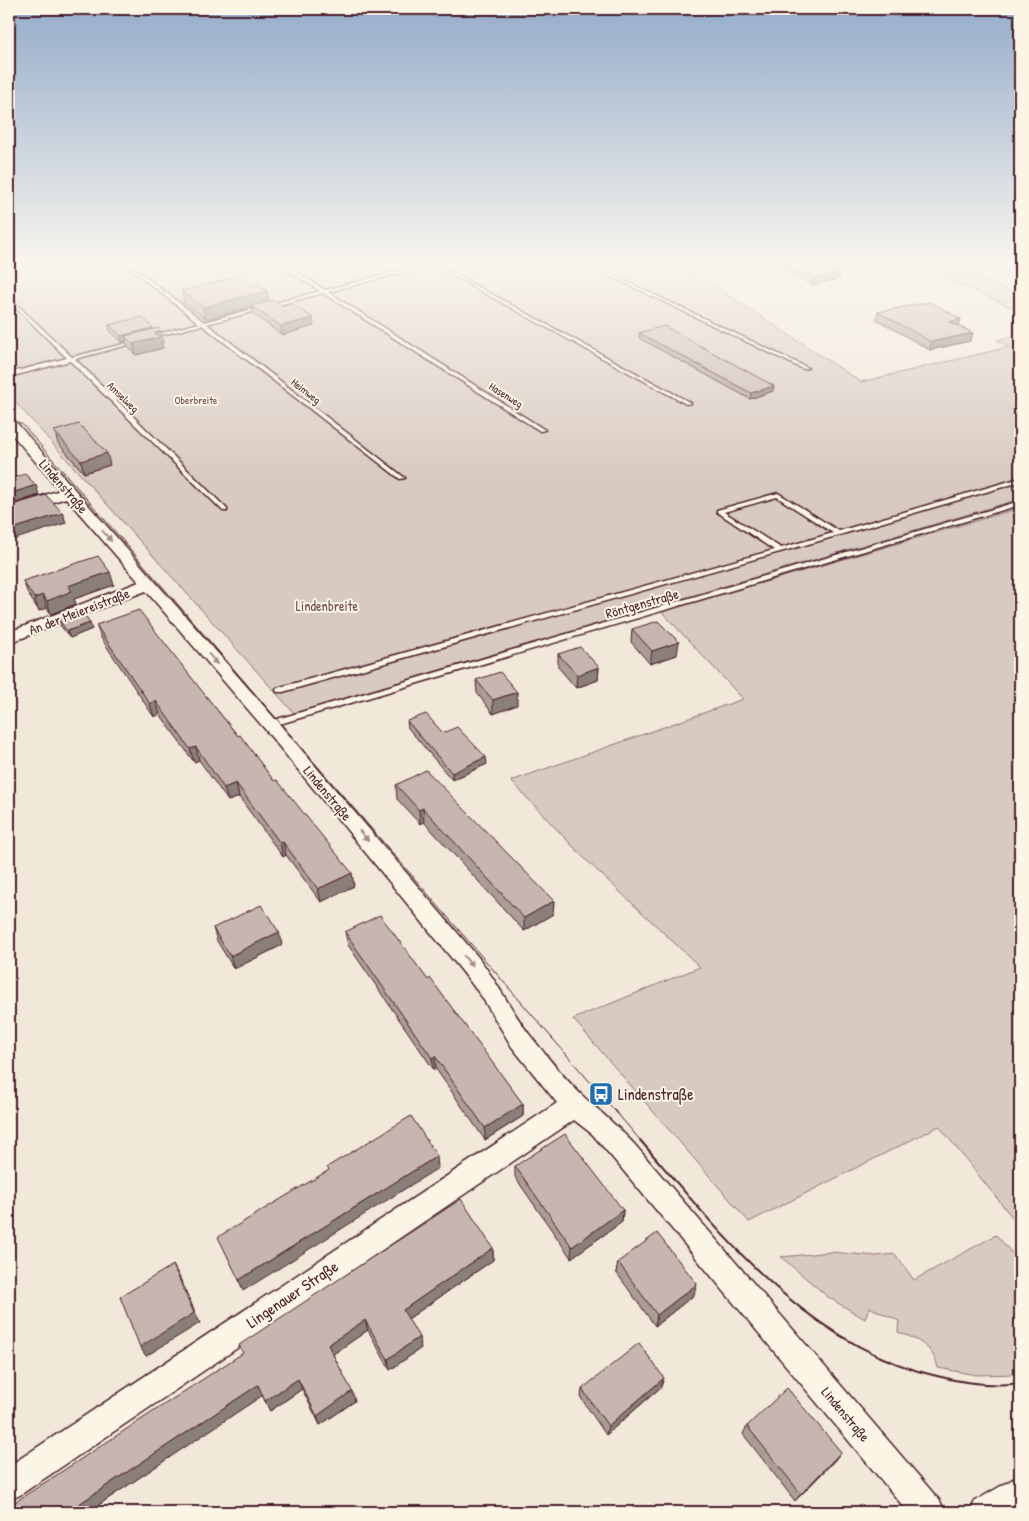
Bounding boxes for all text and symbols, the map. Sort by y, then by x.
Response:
street label: Heimweg [288,375,324,407]
street label: Amselweg [104,379,142,416]
street label: Hasenweg [486,379,526,411]
park label: Oberbreite [174,393,218,407]
street label: Lindenstraße [34,455,93,518]
one-way arrow [101,529,113,541]
street label: An der Meiereistraße [26,583,133,640]
street label: Röntgenstraße [603,583,682,623]
park label: Lindenbreite [296,596,359,615]
one-way arrow [208,652,219,665]
street label: Lindenstraße [299,762,357,825]
one-way arrow [358,829,369,842]
one-way arrow [462,954,473,967]
bus stop icon: Lindenstraße [588,1081,614,1107]
place label: Lindenstraße [618,1083,694,1105]
street label: Lingenauer Straße [242,1255,343,1333]
street label: Lindenstraße [817,1383,875,1446]

